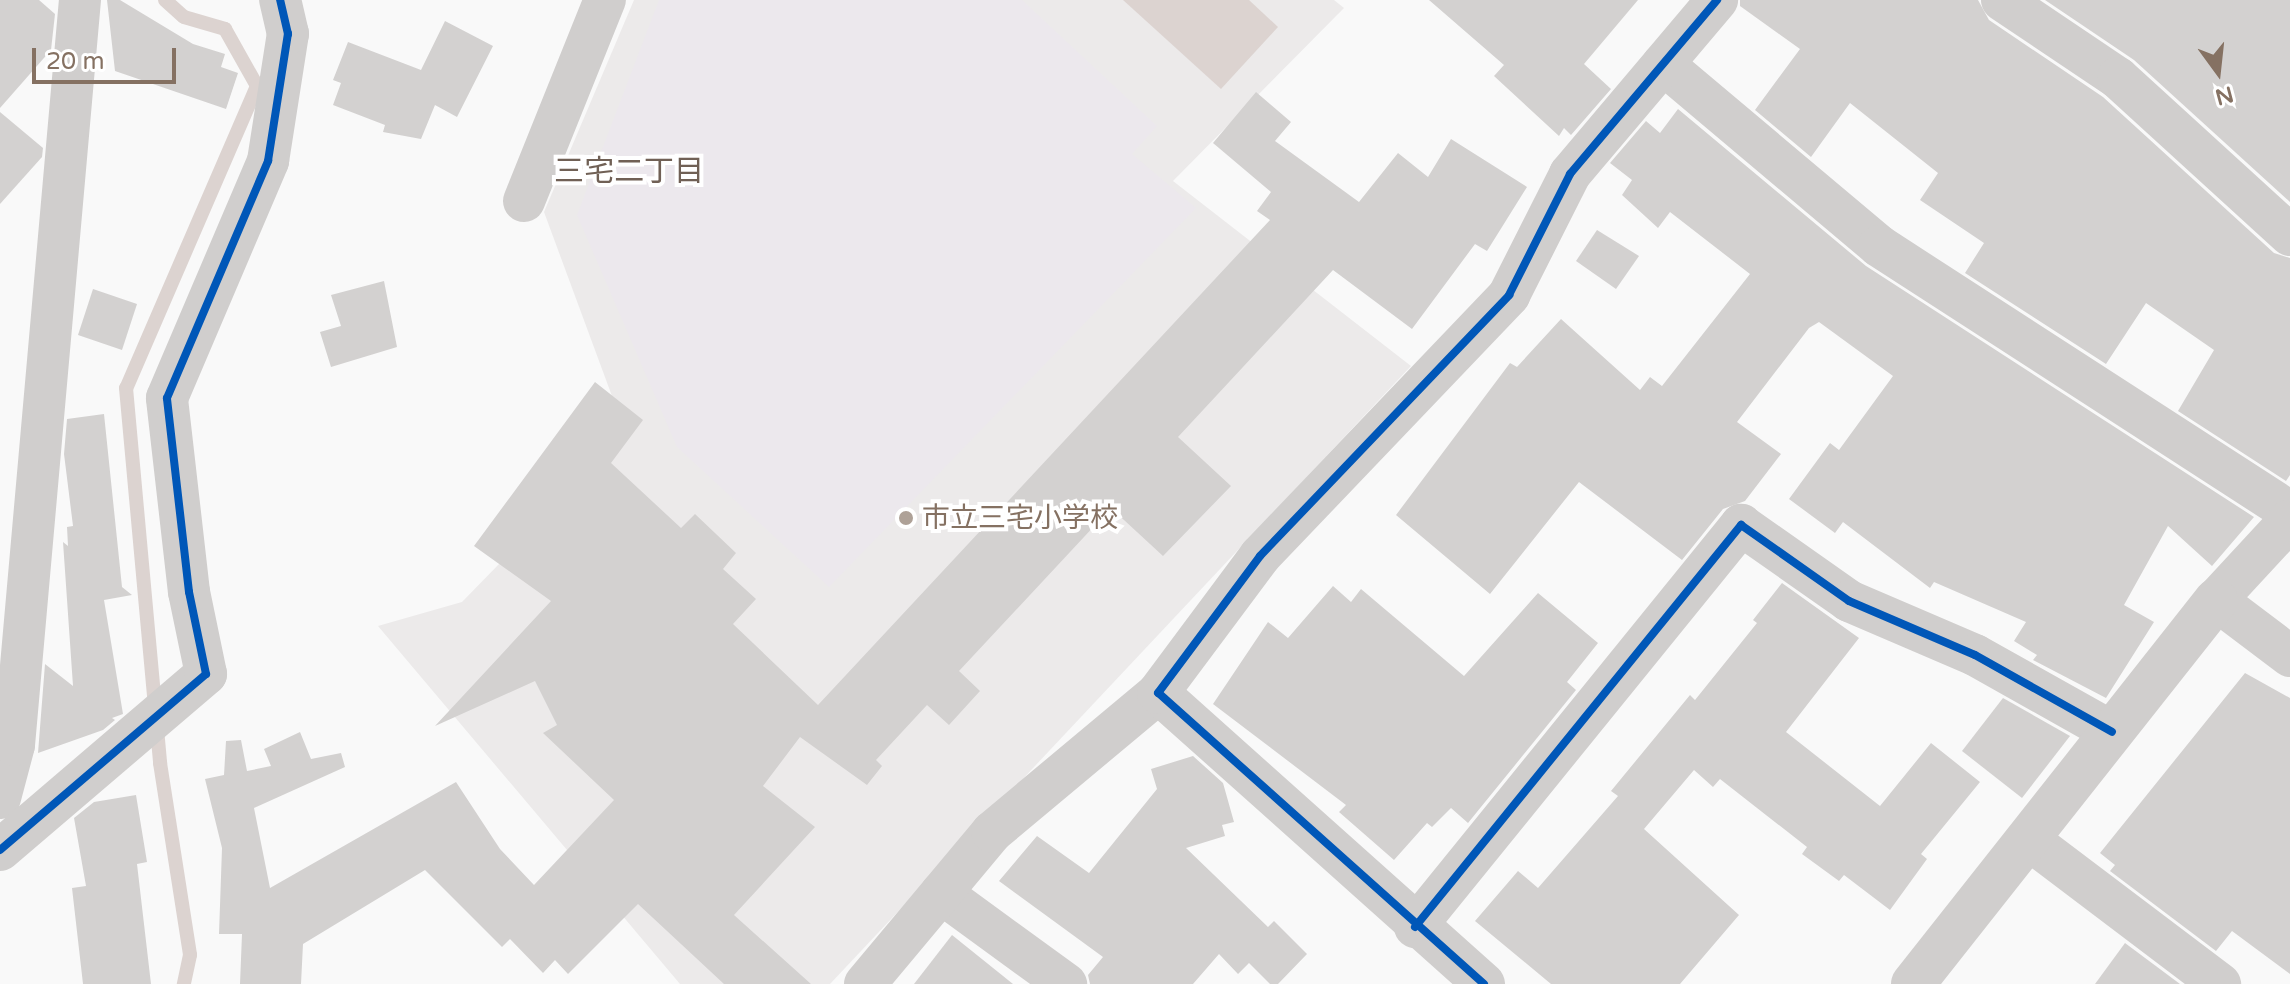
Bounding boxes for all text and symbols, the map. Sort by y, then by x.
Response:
scale bar [36,32,180,82]
north arrow [2178,32,2258,112]
text: 20 m [46,47,104,76]
text: N [2212,80,2236,110]
district label: 三宅二丁目 [554,154,704,190]
place label: 市立三宅小学校 [922,501,1118,535]
marker: 市立三宅小学校 [897,509,915,527]

